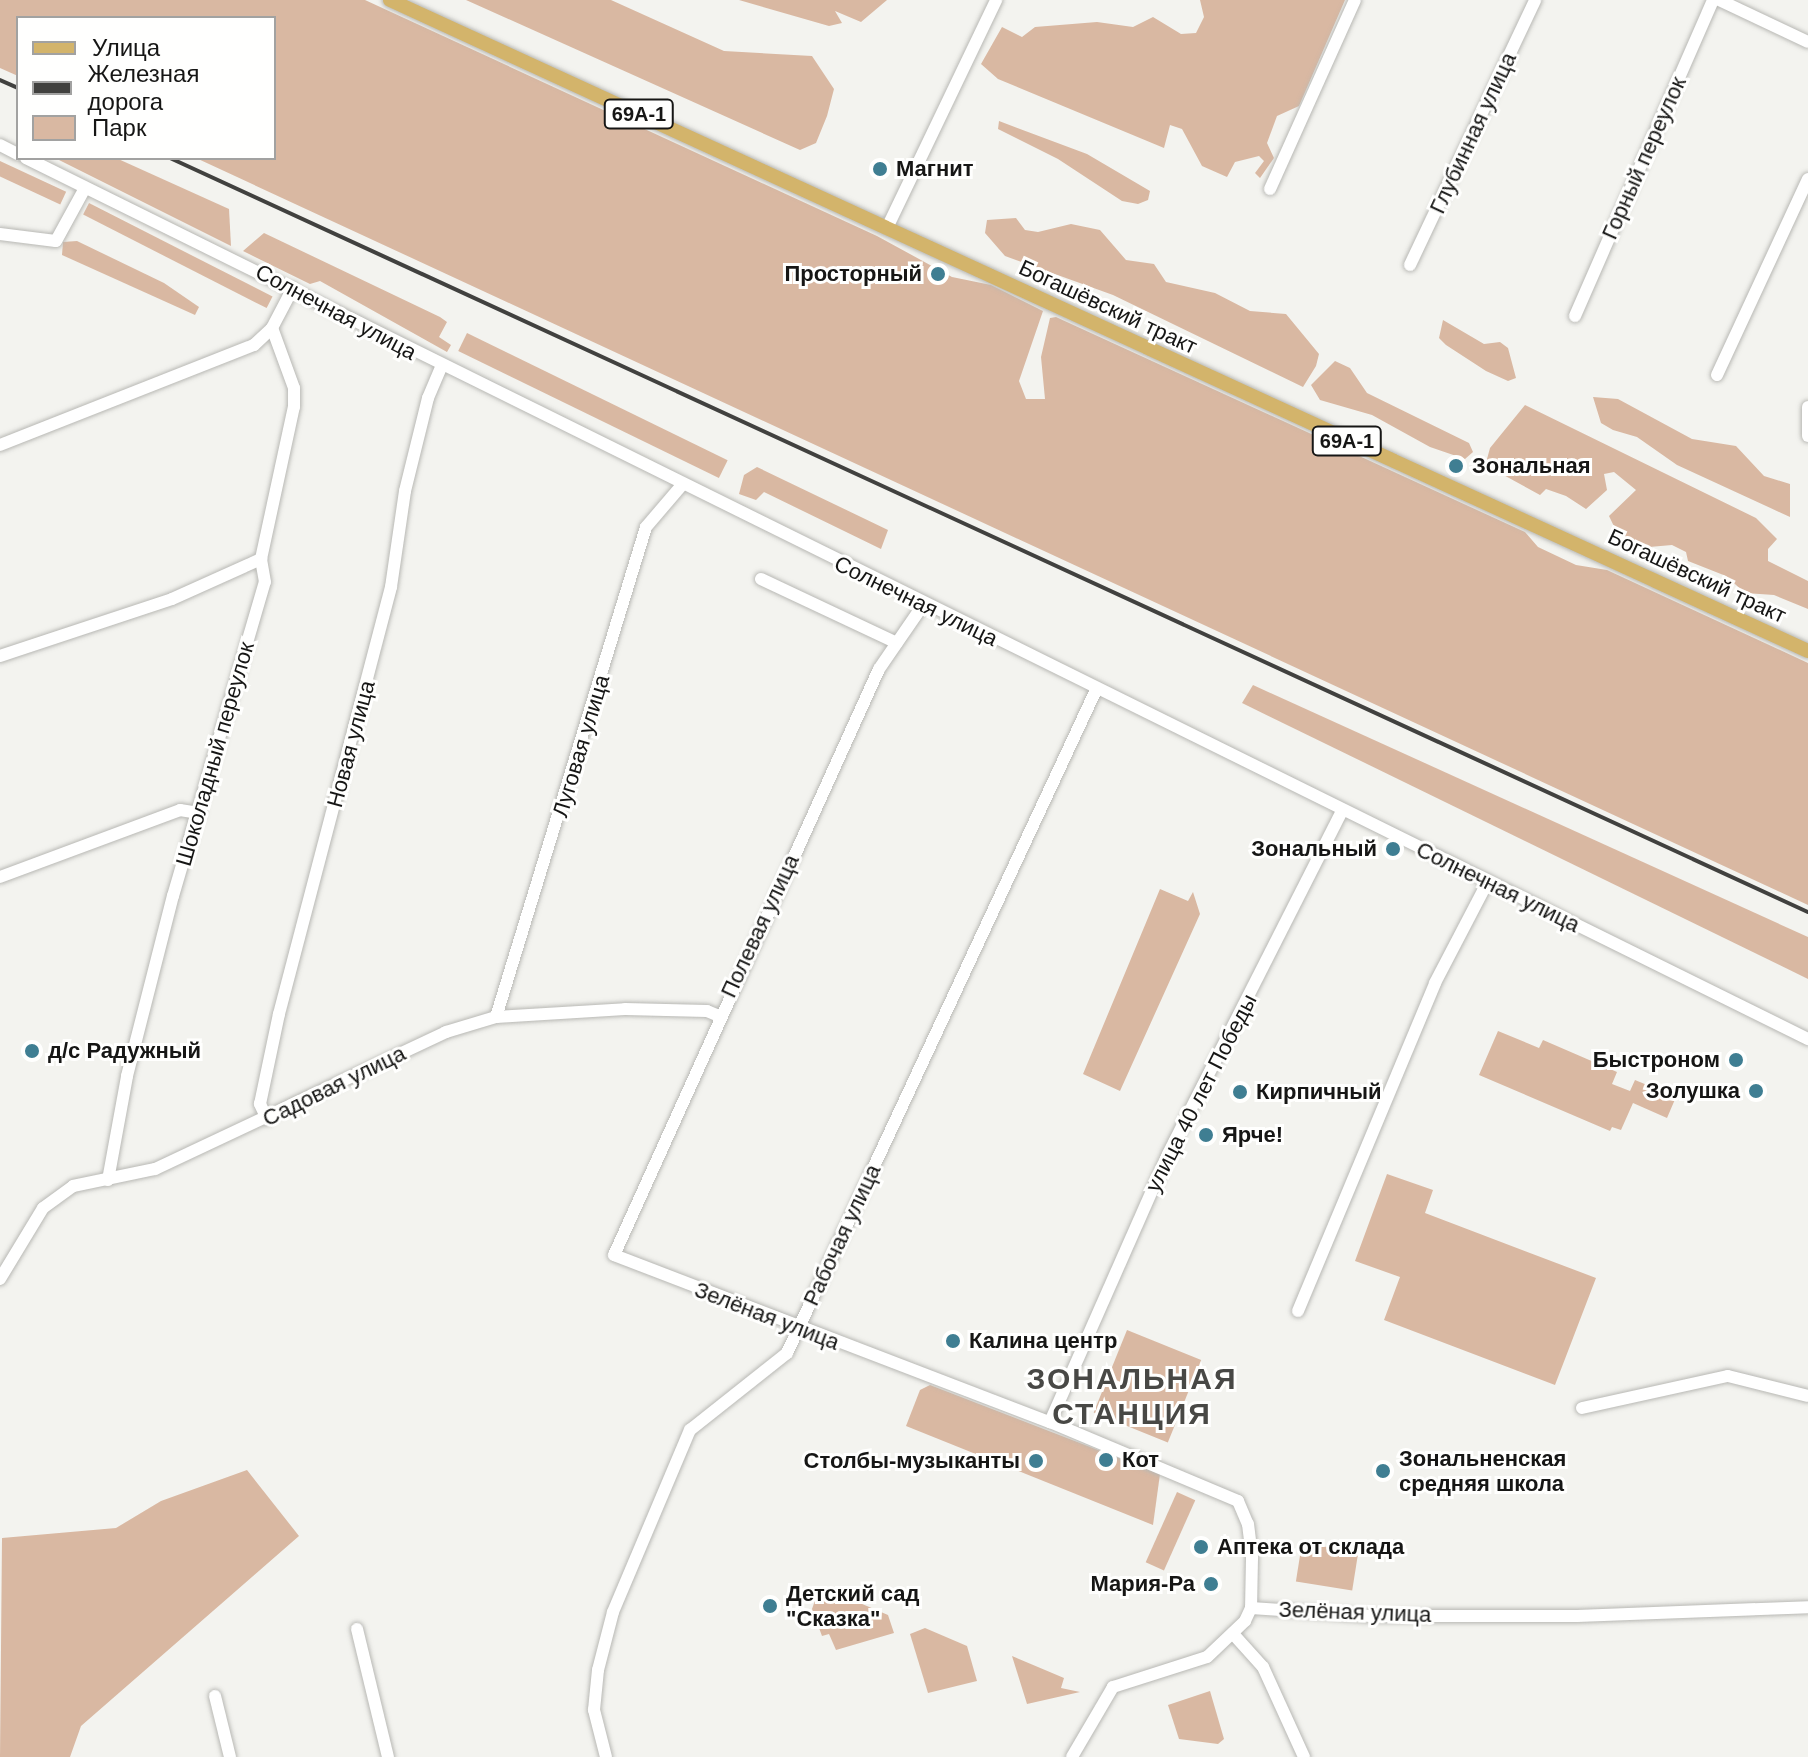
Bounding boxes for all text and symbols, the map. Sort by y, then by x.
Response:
legend [16,16,276,160]
text: Улица [92,34,160,61]
street label: Глубинная улица [1424,48,1522,218]
text: Железная дорога [88,60,199,115]
street label: Горный переулок [1596,73,1692,243]
road number: 69А-1 [603,98,675,130]
text: Парк [92,114,146,141]
place label: Магнит [896,156,974,182]
marker: Магнит [871,160,889,178]
street label: Богашёвский тракт [1015,254,1201,360]
street label: Солнечная улица [251,258,421,366]
place label: Просторный [784,261,922,287]
marker: Просторный [929,265,947,283]
road number: 69А-1 [1311,425,1383,457]
place label: Зональная [1472,453,1591,479]
marker: Зональная [1447,457,1465,475]
street label: Богашёвский тракт [1604,523,1790,629]
street label: Солнечная улица [830,550,1002,652]
street label: Шоколадный переулок [170,639,260,869]
street label: Луговая улица [547,672,615,820]
street label: Новая улица [321,678,381,810]
place label: Зональный [1251,836,1377,862]
street label: Солнечная улица [1412,836,1584,938]
marker: Зональный [1384,840,1402,858]
street label: Полевая улица [715,850,805,1002]
street label: улица 40 лет Победы [1140,990,1262,1196]
place label: д/с Радужный [48,1038,201,1064]
street label: Садовая улица [258,1040,410,1132]
marker: д/с Радужный [23,1042,41,1060]
place label: Быстроном [1593,1047,1720,1073]
marker: Быстроном [1727,1051,1745,1069]
place label: Золушка [1646,1078,1740,1104]
place label: Кирпичный [1256,1079,1382,1105]
marker: Золушка [1747,1082,1765,1100]
marker: Кирпичный [1231,1083,1249,1101]
place label: Ярче! [1222,1122,1283,1148]
marker: Ярче! [1197,1126,1215,1144]
street label: Рабочая улица [798,1160,886,1310]
street label: Зелёная улица [691,1276,843,1356]
place label: Калина центр [969,1328,1117,1354]
marker: Калина центр [944,1332,962,1350]
district label: ЗОНАЛЬНАЯ СТАНЦИЯ [1027,1361,1237,1432]
place label: Зональненская средняя школа [1399,1445,1566,1496]
place label: Кот [1122,1447,1159,1473]
place label: Столбы-музыканты [804,1448,1020,1474]
marker: Кот [1097,1451,1115,1469]
marker: Столбы-музыканты [1027,1452,1045,1470]
marker: Зональненская средняя школа [1374,1462,1392,1480]
place label: Аптека от склада [1217,1534,1404,1560]
marker: Аптека от склада [1192,1538,1210,1556]
place label: Мария-Ра [1090,1571,1195,1597]
marker: Мария-Ра [1202,1575,1220,1593]
place label: Детский сад "Сказка" [786,1580,919,1632]
street label: Зелёная улица [1278,1596,1432,1628]
marker: Детский сад "Сказка" [761,1597,779,1615]

